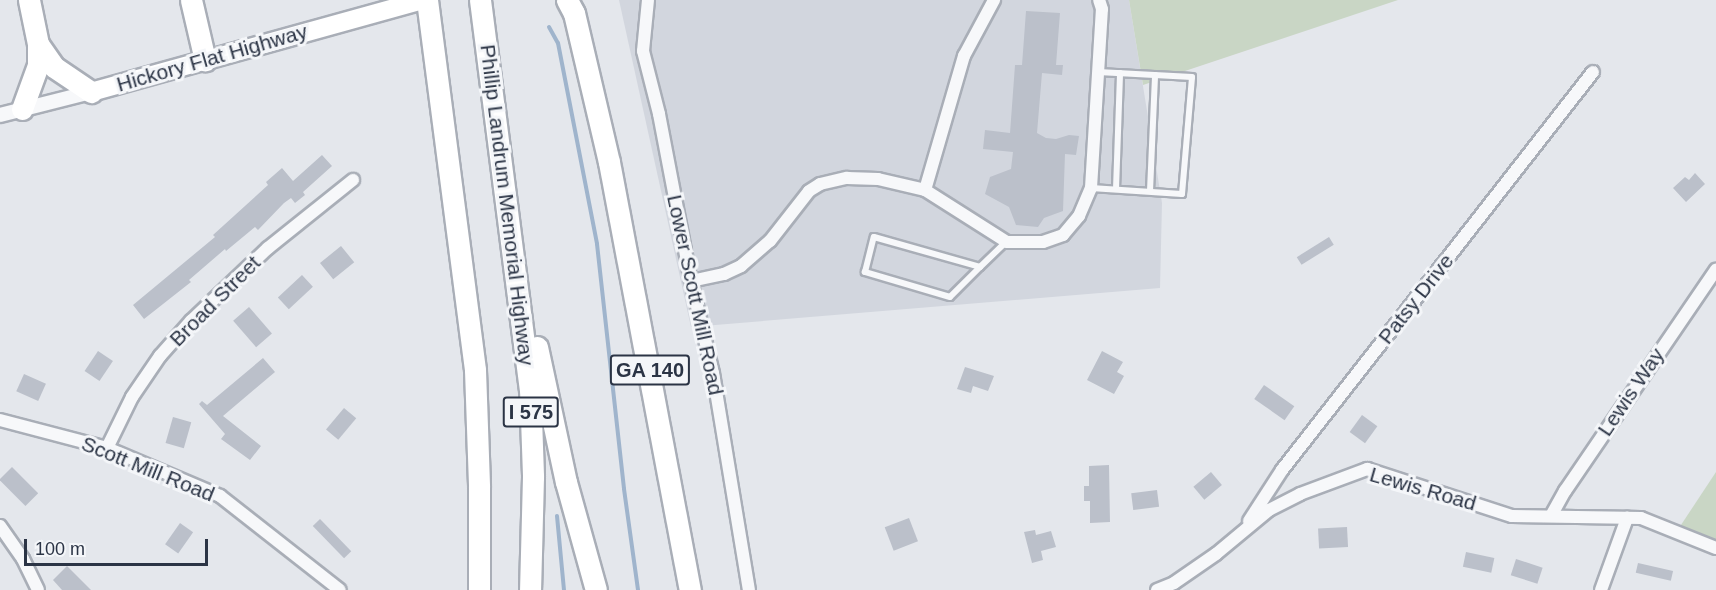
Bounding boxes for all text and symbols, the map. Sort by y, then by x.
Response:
street label: Hickory Flat Highway [114,19,310,97]
street label: Phillip Landrum Memorial Highway [475,43,539,367]
street label: Lower Scott Mill Road [661,192,729,398]
street label: Patsy Drive [1373,249,1459,349]
street label: Broad Street [164,250,266,352]
street label: Lewis Way [1592,343,1670,441]
road number: GA 140 [610,353,690,387]
road number: I 575 [502,395,560,429]
street label: Scott Mill Road [78,431,218,507]
street label: Lewis Road [1367,462,1479,516]
scale bar [27,527,212,565]
text: 100 m [35,539,85,559]

